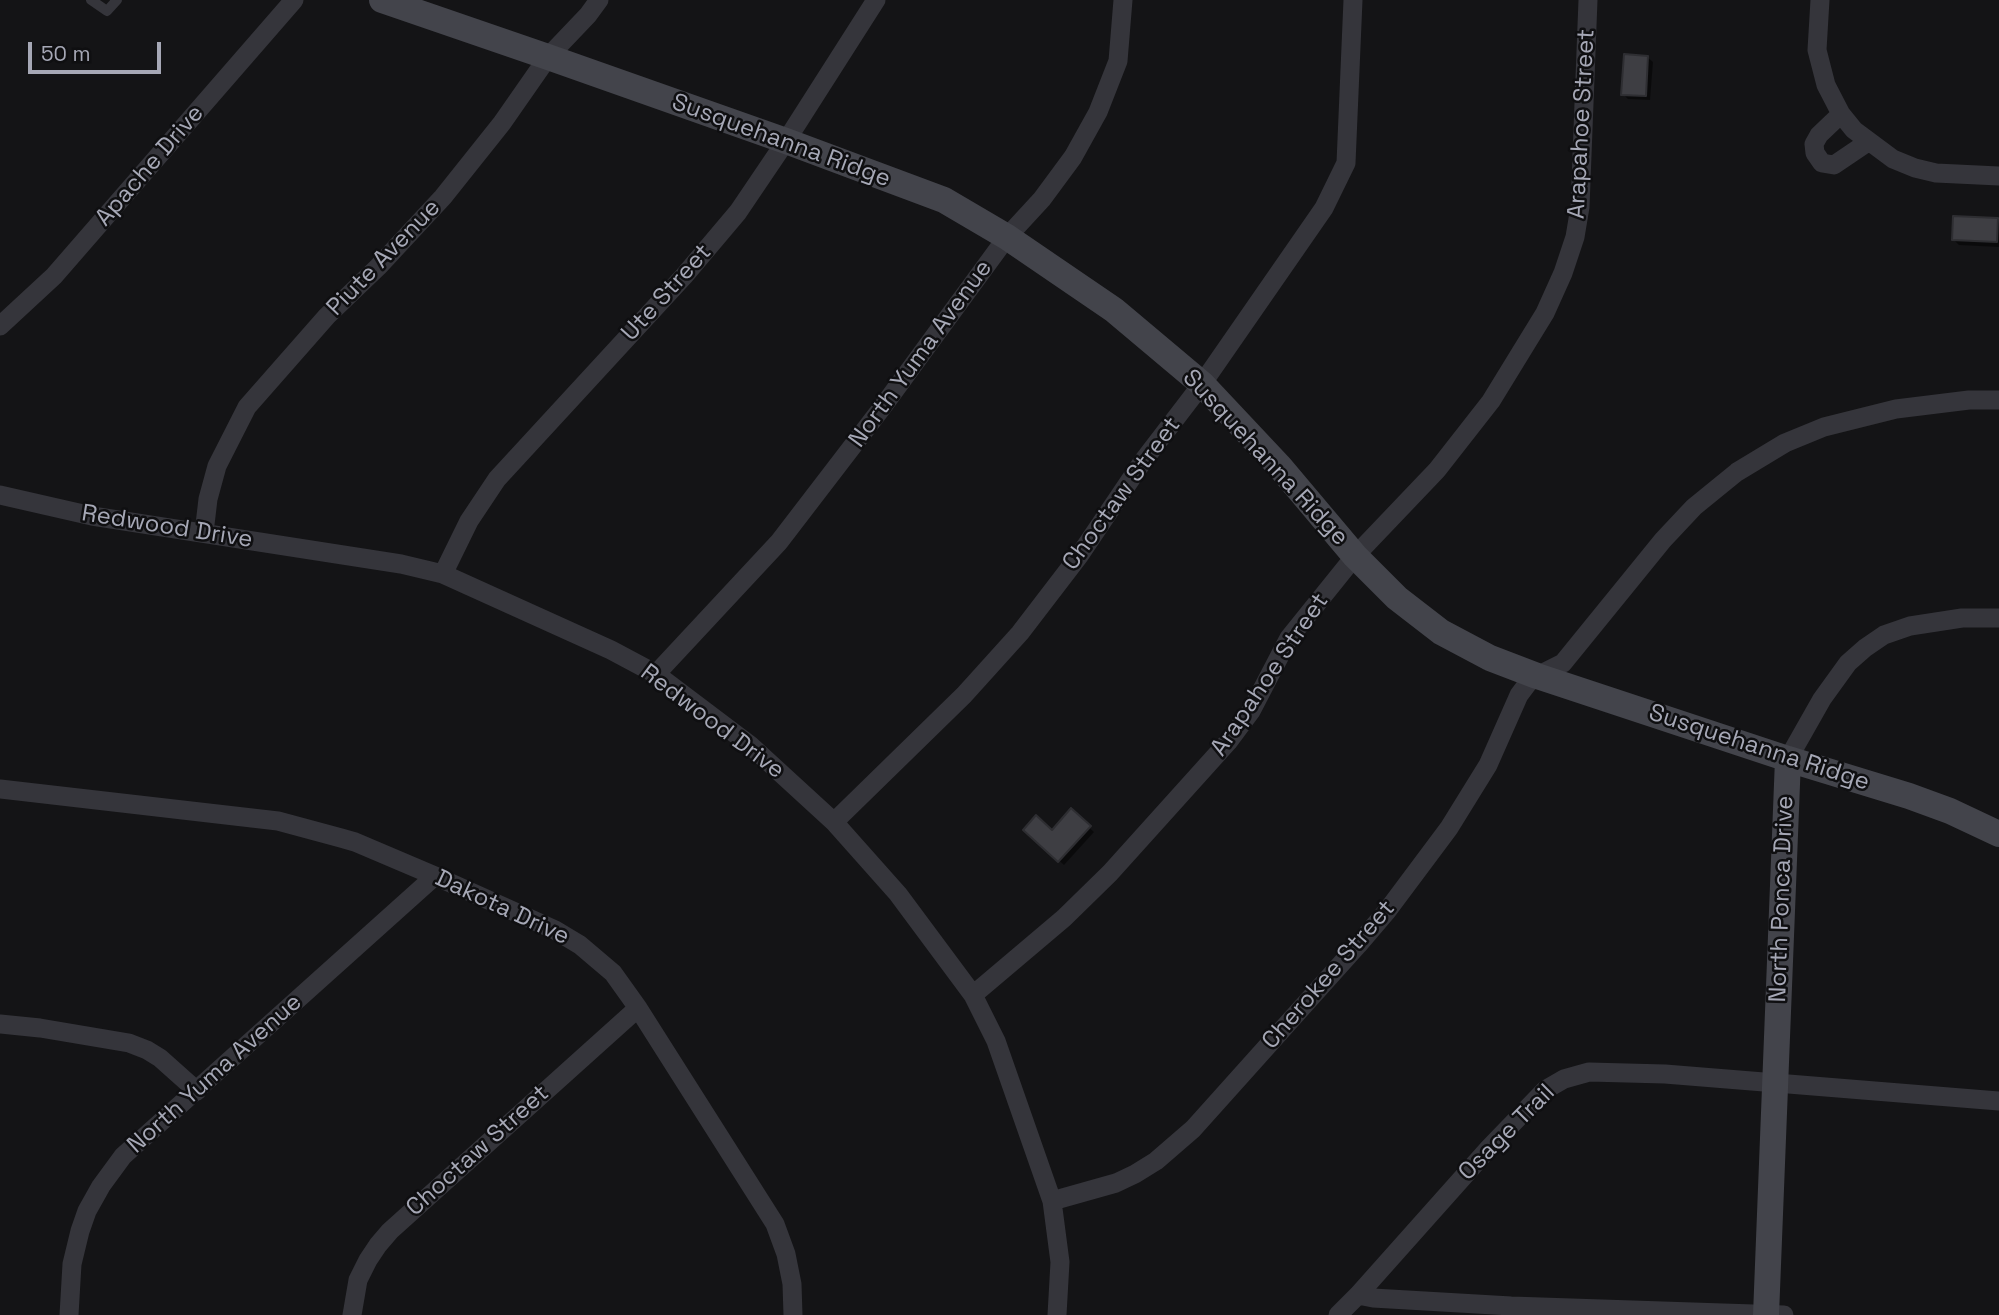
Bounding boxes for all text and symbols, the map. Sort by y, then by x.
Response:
scale bar [32,28,164,72]
street label: Arapahoe Street [1563,28,1601,220]
text: 50 m [41,40,91,67]
street label: Susquehanna Ridge [668,88,894,194]
street label: Apache Drive [90,100,210,232]
street label: Piute Avenue [321,194,447,322]
street label: Ute Street [616,239,718,347]
street label: North Yuma Avenue [843,255,999,453]
street label: Susquehanna Ridge [1176,364,1354,552]
street label: Choctaw Street [1057,412,1187,576]
street label: Redwood Drive [80,499,254,555]
street label: Arapahoe Street [1205,588,1335,762]
street label: Redwood Drive [634,659,790,785]
street label: Susquehanna Ridge [1645,699,1873,797]
street label: North Ponca Drive [1764,795,1800,1003]
street label: Dakota Drive [430,864,574,952]
street label: Cherokee Street [1256,895,1402,1055]
street label: North Yuma Avenue [122,988,308,1160]
street label: Choctaw Street [401,1079,555,1223]
street label: Osage Trail [1453,1079,1561,1187]

